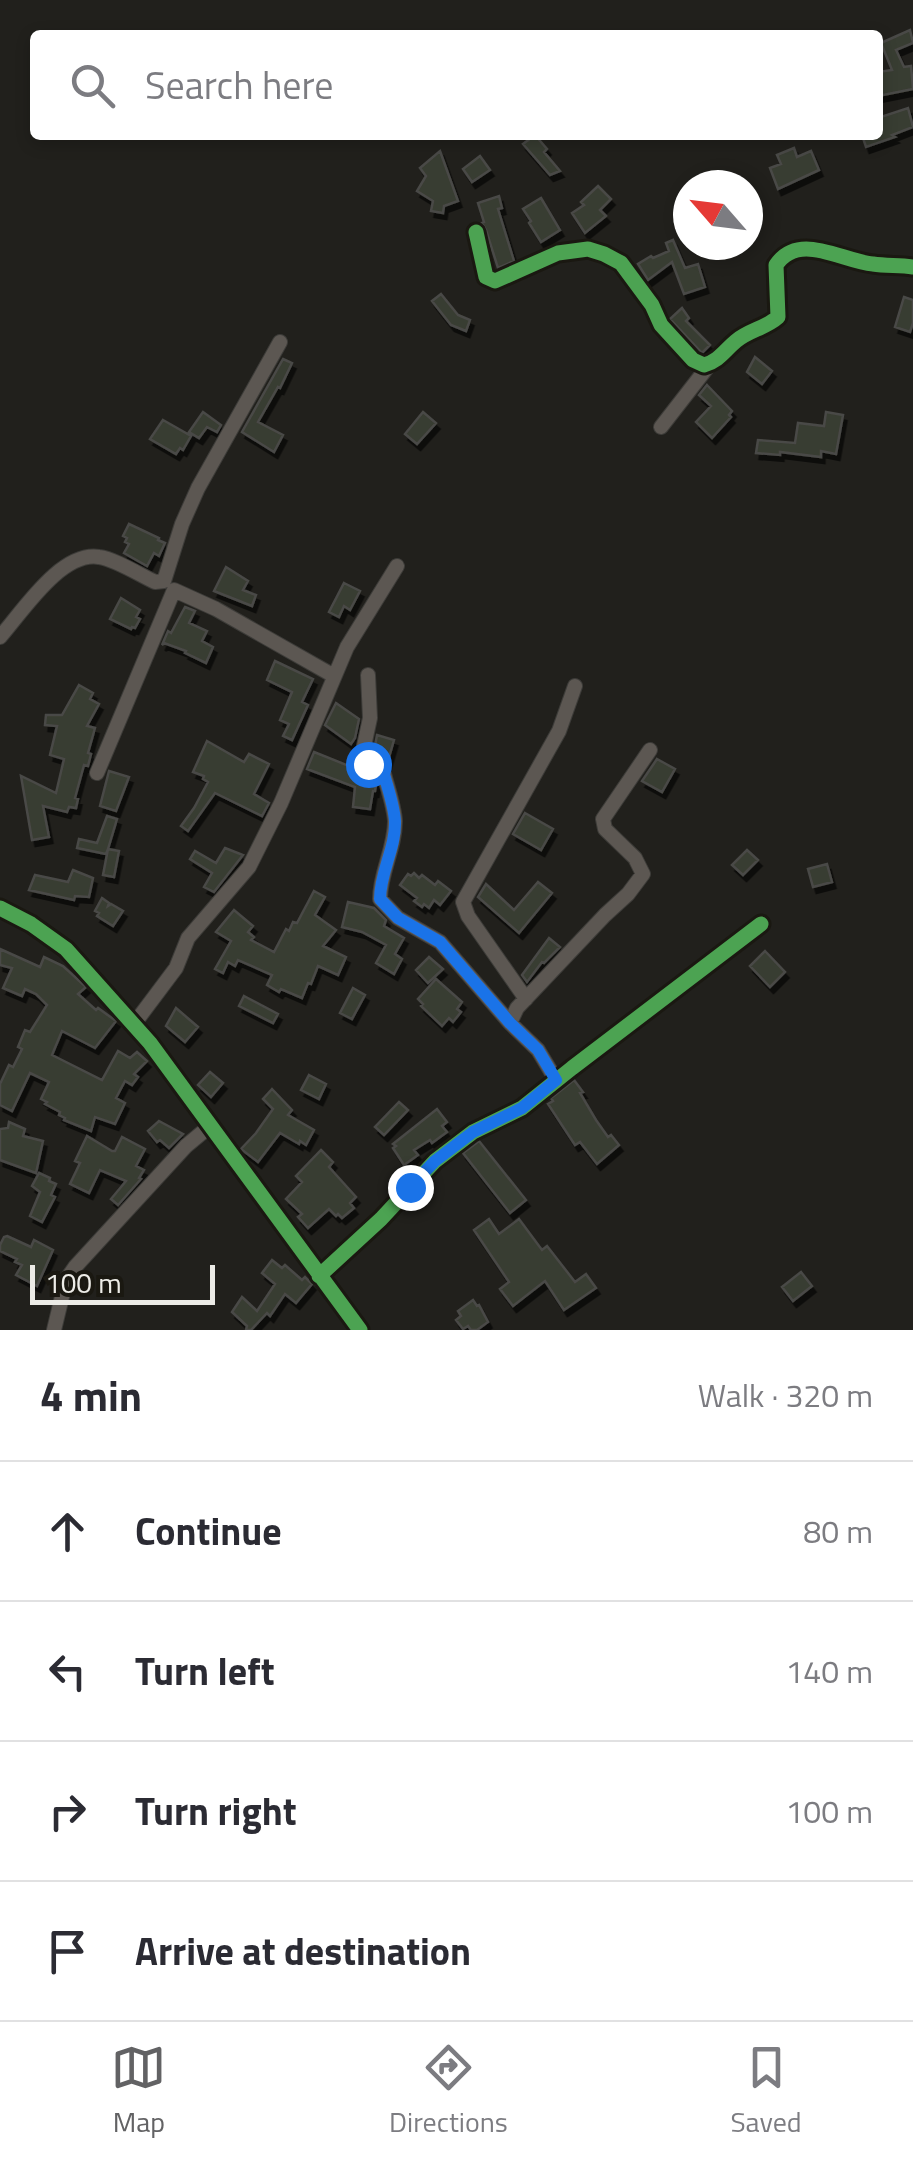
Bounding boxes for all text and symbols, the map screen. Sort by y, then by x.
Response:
search box [30,30,883,140]
text: Search here [145,56,333,114]
icon: search [65,58,120,113]
north arrow [673,170,763,260]
route start [346,742,392,788]
route end [388,1165,434,1211]
scale bar [30,1260,215,1304]
text: 100 m [45,1261,122,1304]
text: 4 min [40,1363,142,1427]
text: Walk · 320 m [698,1371,873,1419]
text: Continue [135,1502,282,1560]
icon: ahead [40,1504,95,1559]
text: 80 m [803,1507,873,1555]
text: Turn left [135,1642,275,1700]
icon: left [40,1644,95,1699]
text: 140 m [785,1647,873,1695]
text: Turn right [135,1782,297,1840]
icon: right [40,1784,95,1839]
text: 100 m [785,1787,873,1835]
text: Arrive at destination [135,1922,471,1980]
icon: arrive [40,1924,95,1979]
tab: Map [111,2040,166,2143]
tab: Directions [389,2040,508,2143]
tab: Saved [730,2040,802,2143]

